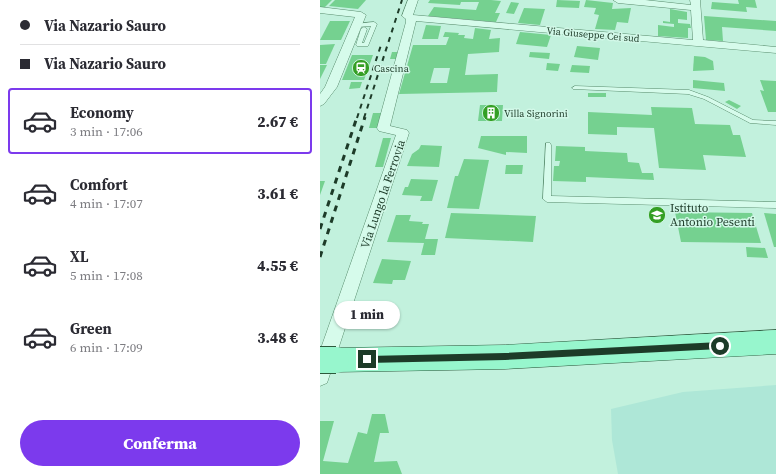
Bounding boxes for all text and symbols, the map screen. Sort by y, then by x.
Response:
text: Via Nazario Sauro [44,15,166,36]
street label: Via Giuseppe Cei sud [546,24,640,45]
text: Via Nazario Sauro [44,53,166,74]
station icon: Cascina [351,58,371,78]
place label: Cascina [374,62,410,75]
text: Economy [70,102,134,123]
icon: car [22,103,58,139]
building icon: Villa Signorini [481,103,501,123]
place label: Villa Signorini [504,107,568,120]
text: 2.67 € [257,111,298,132]
text: 3 min · 17:06 [70,123,143,140]
street label: Via Lungo la Ferrovia [357,137,409,251]
text: Comfort [70,174,128,195]
icon: car [22,175,58,211]
text: 3.61 € [257,183,298,204]
text: 4 min · 17:07 [70,195,143,212]
place label: Istituto Antonio Pesenti [670,200,755,230]
school or university icon: Istituto Antonio Pesenti [647,205,667,225]
text: XL [70,246,89,267]
icon: car [22,247,58,283]
text: 4.55 € [257,255,298,276]
text: 5 min · 17:08 [70,267,143,284]
callout: 1 min [334,301,400,329]
text: 1 min [350,306,384,323]
text: Green [70,318,112,339]
icon: car [22,319,58,355]
text: 3.48 € [257,327,298,348]
route start [711,337,729,355]
text: 6 min · 17:09 [70,339,143,356]
route end [358,350,376,368]
button: Conferma [20,420,300,466]

